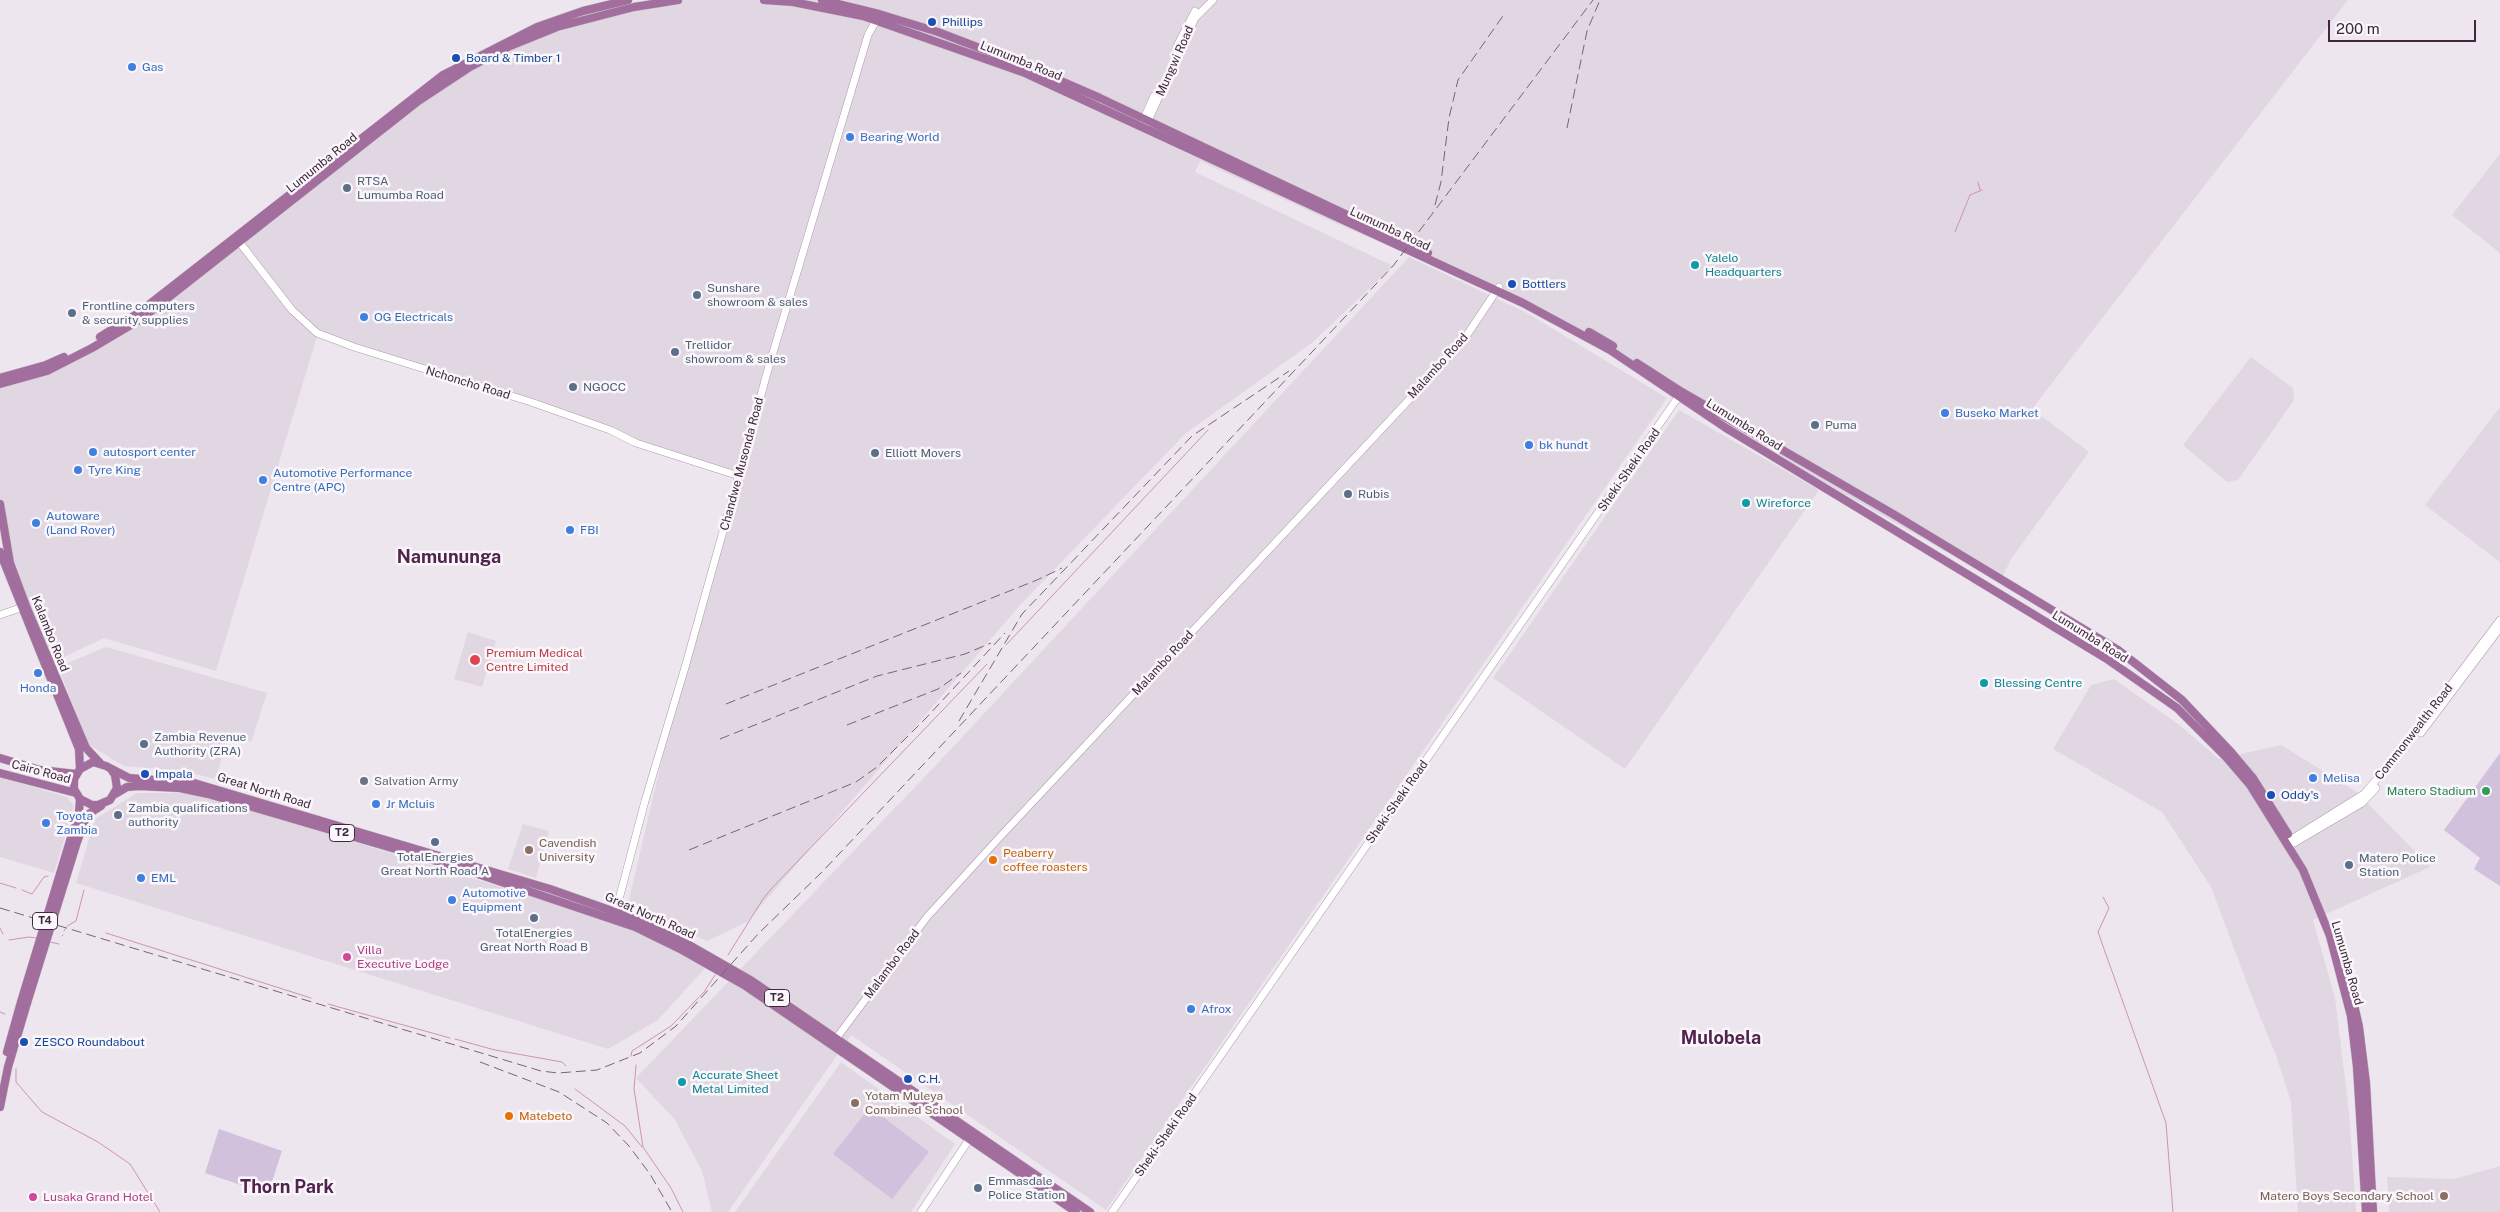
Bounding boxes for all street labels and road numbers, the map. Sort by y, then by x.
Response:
street label: Mungwi Road [1153,23,1197,99]
street label: Lumumba Road [978,38,1064,84]
street label: Lumumba Road [284,130,360,196]
street label: Lumumba Road [1348,204,1432,254]
street label: Malambo Road [1405,330,1471,402]
street label: Nchoncho Road [424,363,512,403]
street label: Chandwe Musonda Road [717,396,767,532]
street label: Lumumba Road [1703,396,1785,454]
street label: Sheki-Sheki Road [1595,426,1663,514]
street label: Kalambo Road [28,594,72,674]
street label: Lumumba Road [2049,608,2131,666]
street label: Malambo Road [1129,628,1197,698]
street label: Commonwealth Road [2372,681,2456,783]
street label: Cairo Road [10,757,72,787]
street label: Sheki-Sheki Road [1363,758,1431,846]
street label: Great North Road [215,770,313,812]
road number: T2 [330,824,354,841]
street label: Great North Road [603,890,697,942]
road number: T4 [32,912,58,929]
street label: Lumumba Road [2328,919,2366,1007]
street label: Malambo Road [861,926,923,1002]
road number: T2 [764,990,790,1006]
street label: Sheki-Sheki Road [1132,1091,1200,1179]

